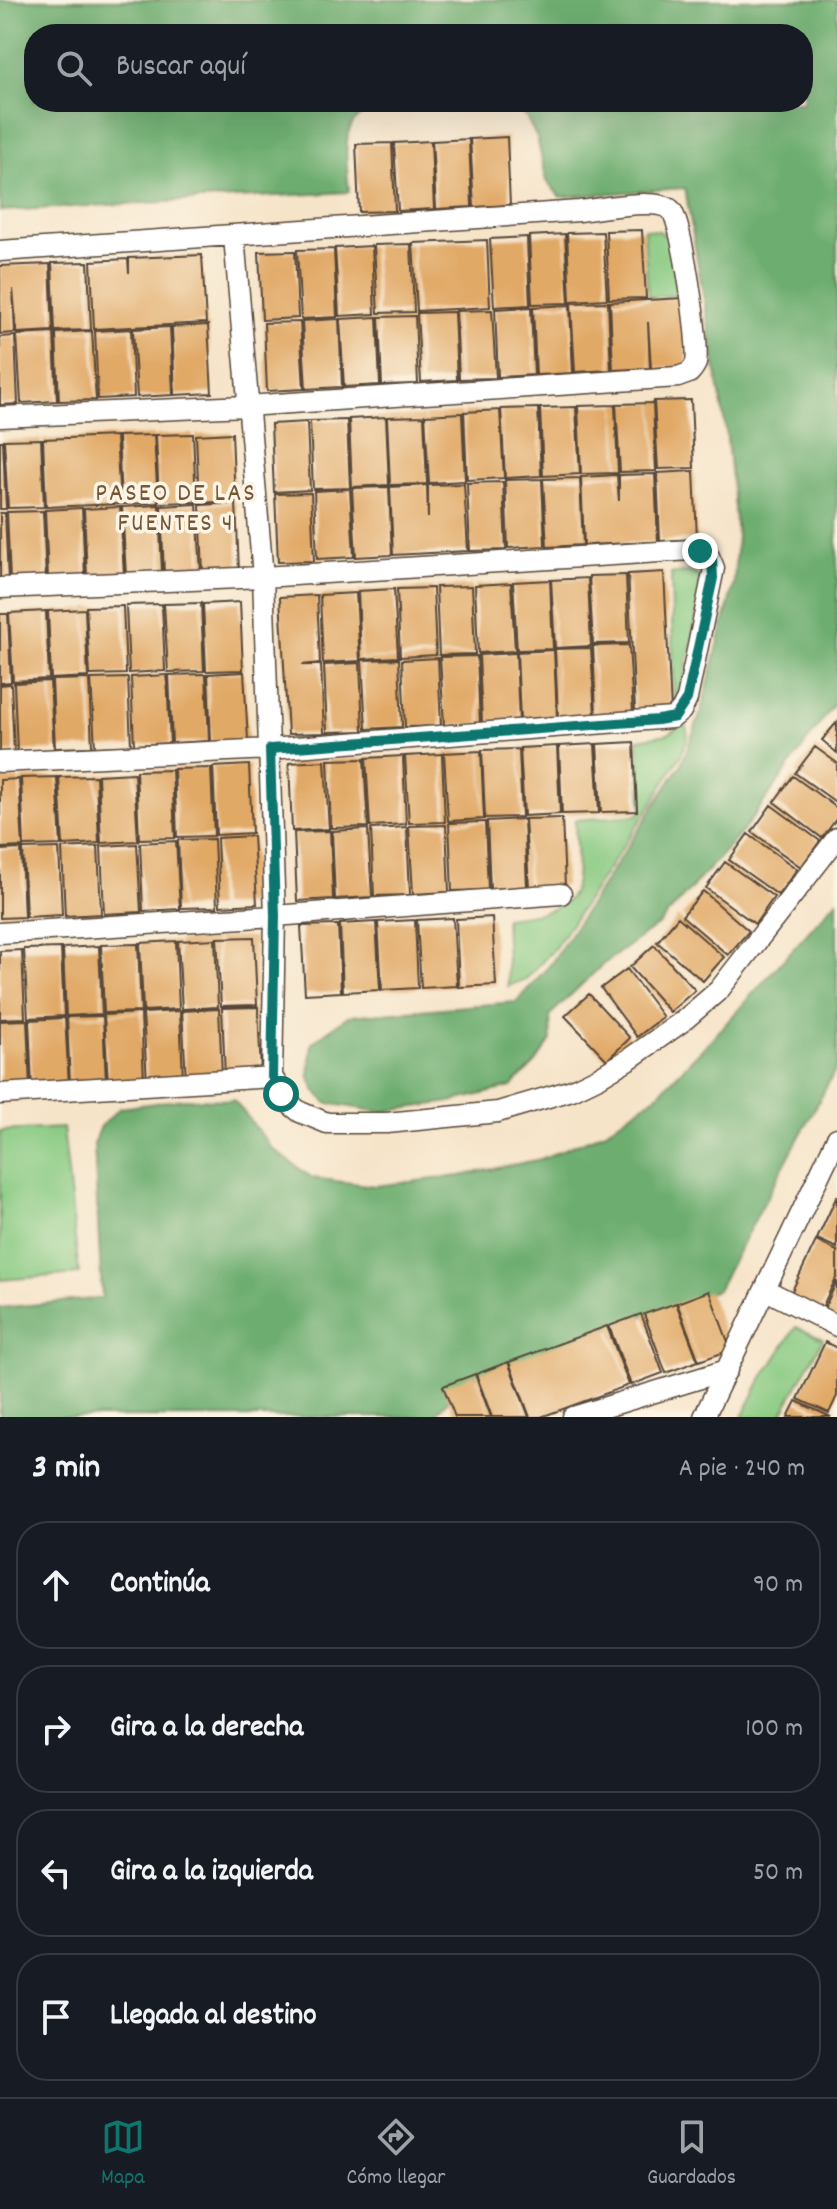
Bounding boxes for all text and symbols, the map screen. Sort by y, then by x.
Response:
search box [24,24,813,112]
icon: search [52,46,96,90]
text: Buscar aquí [116,47,246,90]
district label: PASEO DE LAS FUENTES 4 [95,476,257,543]
route end [682,533,718,569]
route start [263,1076,299,1112]
text: 3 min [32,1445,100,1494]
text: A pie · 240 m [679,1451,805,1488]
icon: ahead [34,1563,78,1607]
text: Continúa [110,1564,209,1607]
text: 90 m [753,1567,803,1604]
icon: right [34,1707,78,1751]
text: Gira a la derecha [110,1708,303,1751]
text: 100 m [745,1711,803,1748]
icon: left [34,1851,78,1895]
text: Gira a la izquierda [110,1852,313,1895]
text: 50 m [753,1855,803,1892]
icon: arrive [34,1995,78,2039]
text: Llegada al destino [110,1996,317,2039]
tab: Mapa [101,2115,145,2194]
tab: Cómo llegar [347,2115,445,2194]
tab: Guardados [647,2115,736,2194]

